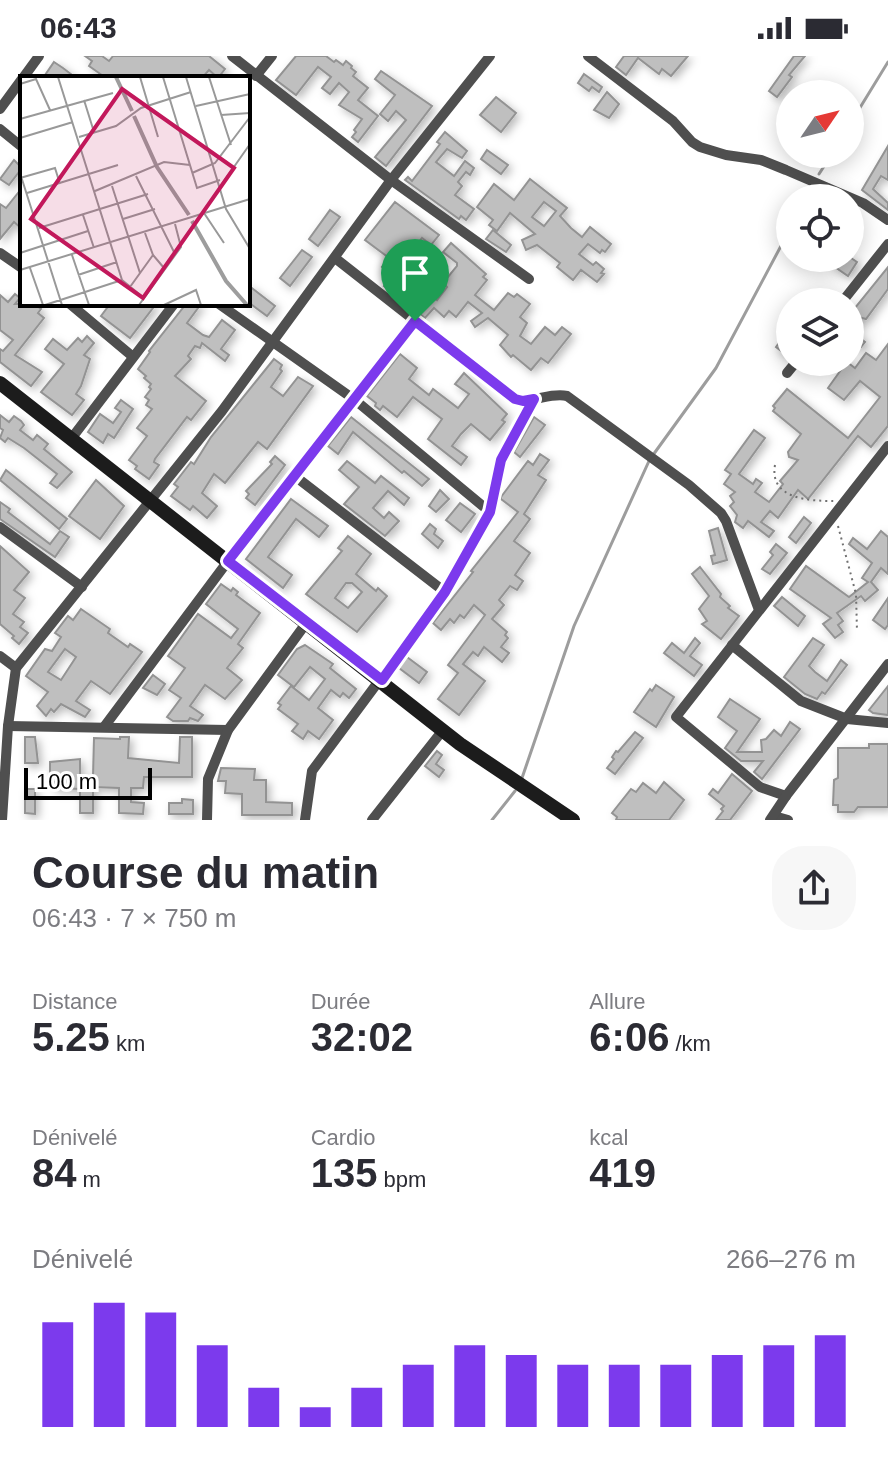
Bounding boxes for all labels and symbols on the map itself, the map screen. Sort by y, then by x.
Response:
inset map [20,76,250,306]
north arrow [776,80,864,168]
pin [381,239,449,321]
scale bar [24,764,152,800]

